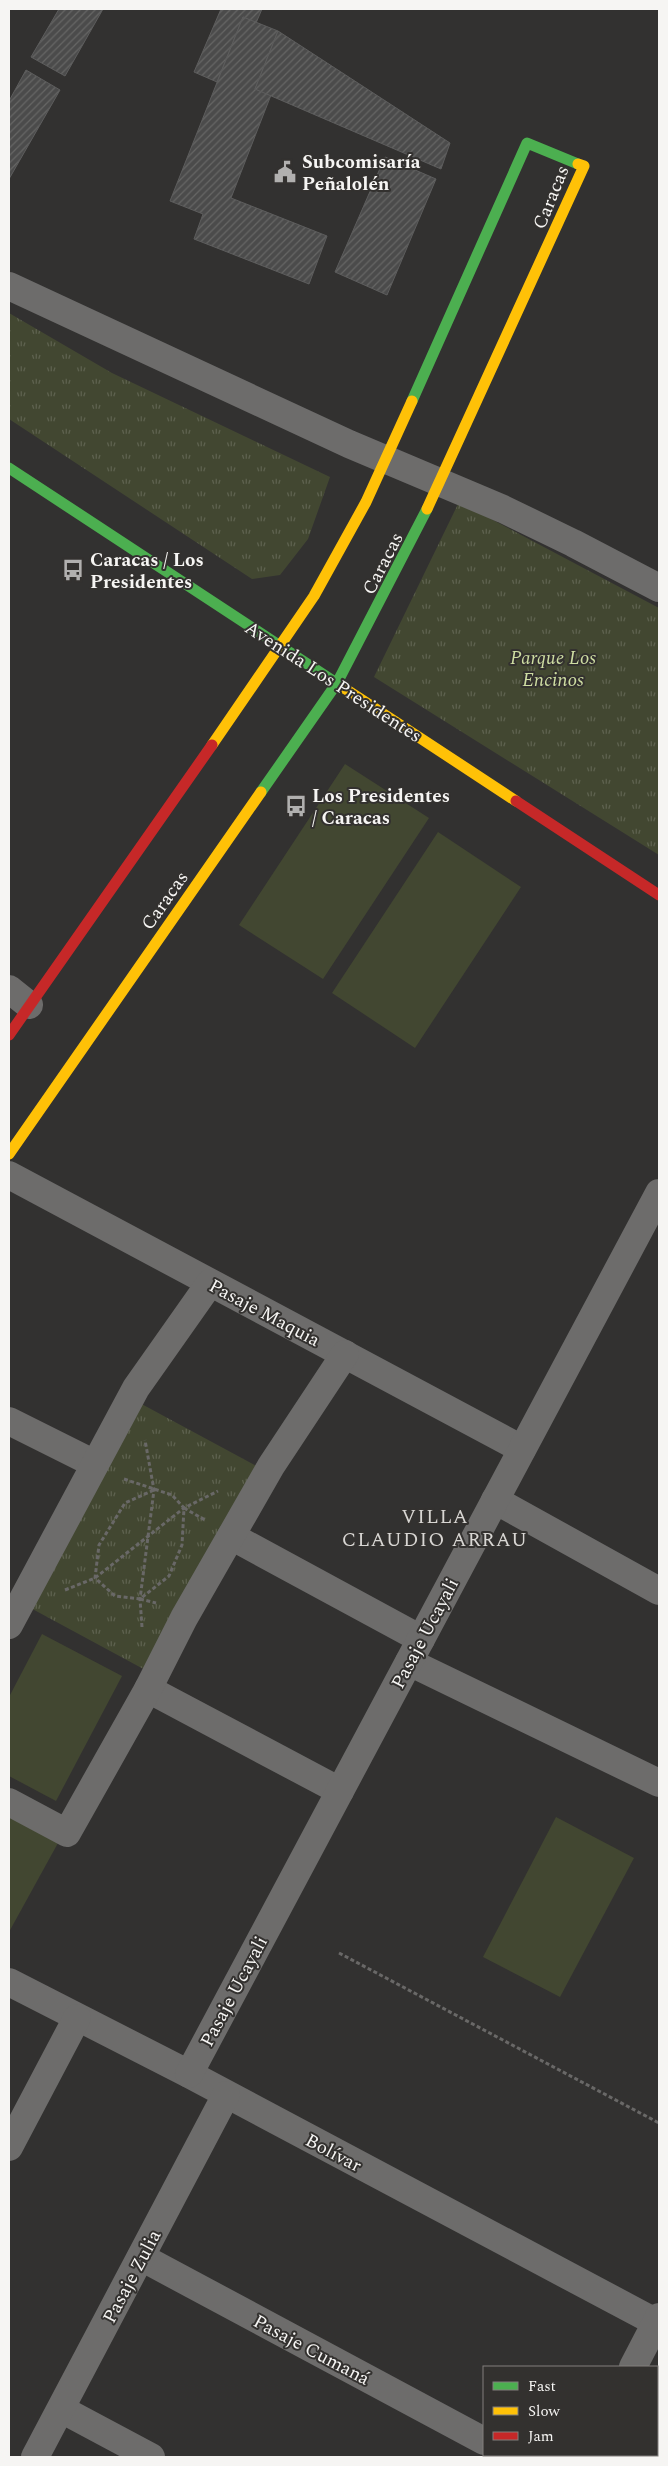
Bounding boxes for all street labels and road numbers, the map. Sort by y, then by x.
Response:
street label: Caracas [525,161,577,234]
street label: Caracas [355,527,411,600]
street label: Avenida Los Presidentes [239,614,428,751]
street label: Caracas [134,865,196,937]
street label: Pasaje Maquia [203,1272,326,1355]
street label: Pasaje Ucayali [384,1573,467,1694]
street label: Pasaje Ucayali [193,1931,276,2052]
street label: Bolívar [300,2126,367,2181]
street label: Pasaje Zulia [96,2224,169,2329]
street label: Pasaje Cumaná [248,2307,376,2394]

